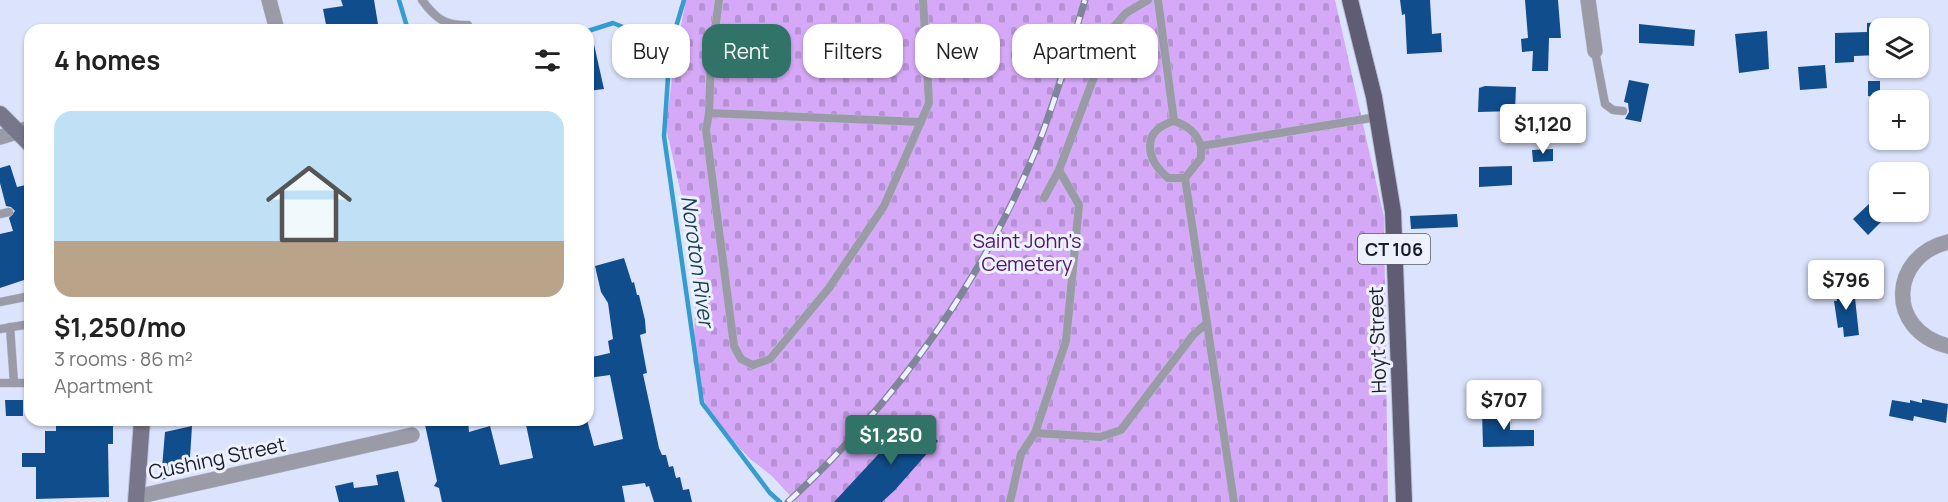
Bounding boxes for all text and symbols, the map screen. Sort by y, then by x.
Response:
map controls [1869,18,1929,222]
button: layers [1869,18,1929,78]
chip: Buy [612,24,690,78]
chip: Rent [702,24,791,78]
chip: Filters [803,24,903,78]
chip: New [915,24,1000,78]
chip: Apartment [1012,24,1158,78]
text: 4 homes [54,42,160,78]
icon: filters [531,44,564,77]
button: + [1869,90,1929,150]
pin: $1,120 [1494,104,1592,155]
text: $1,120 [1514,110,1572,137]
icon: home [255,150,363,258]
button: − [1869,162,1929,222]
water label: Noroton River [675,194,721,331]
park label: Saint John's Cemetery [972,227,1082,277]
road number: CT 106 [1358,234,1430,264]
pin: $796 [1810,260,1882,311]
text: $796 [1822,266,1870,293]
street label: Hoyt Street [1362,286,1392,394]
text: $1,250/mo [54,309,186,345]
text: 3 rooms · 86 m² [54,345,193,372]
text: Apartment [54,372,153,399]
pin: $707 [1468,380,1540,431]
text: $707 [1480,386,1528,413]
pin: $1,250 [842,415,940,466]
text: $1,250 [859,421,923,448]
street label: Cushing Street [146,430,288,486]

